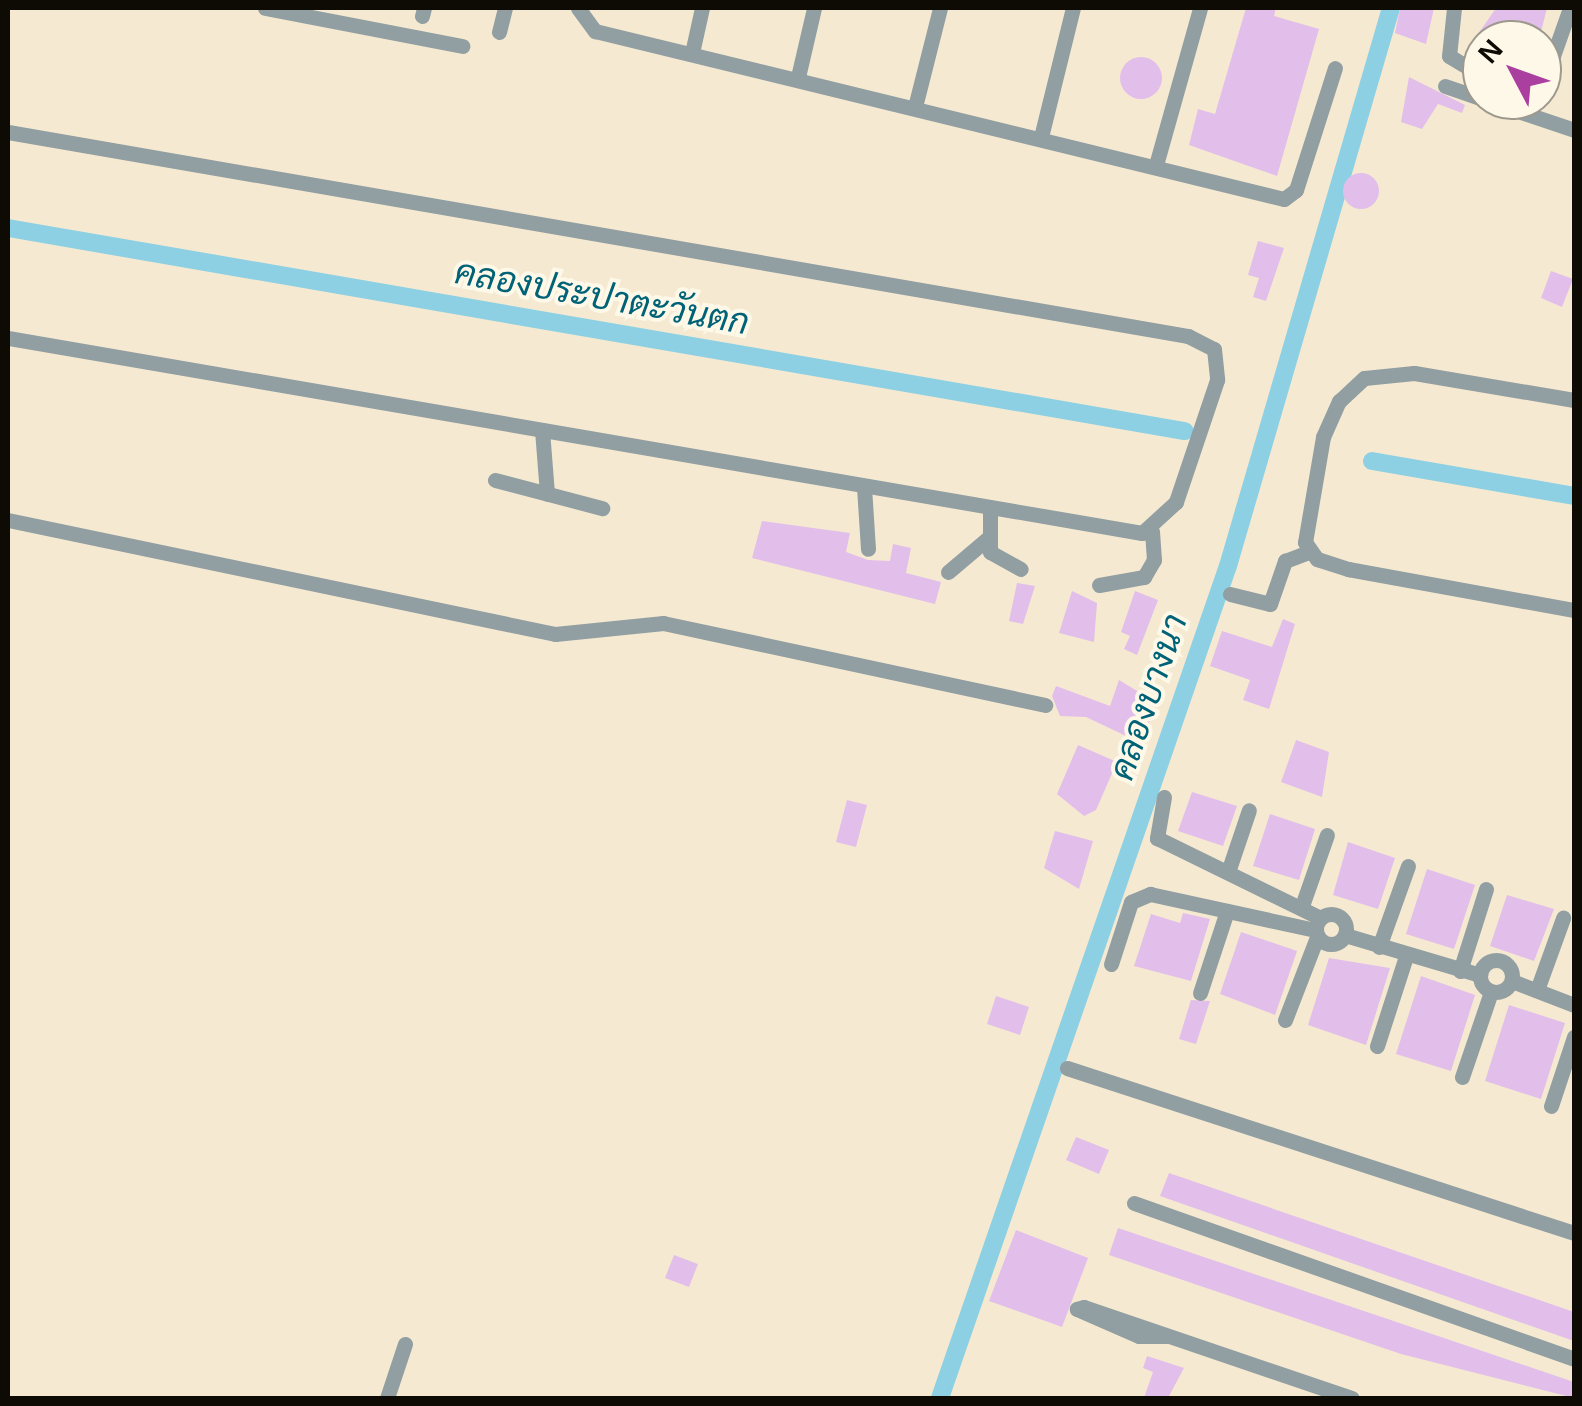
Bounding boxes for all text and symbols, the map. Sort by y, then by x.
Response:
north arrow [1462,20,1562,120]
text: N [1472,34,1509,69]
water label: คลองประปาตะวันตก [452,250,752,344]
water label: คลองบางนา [1100,609,1196,785]

